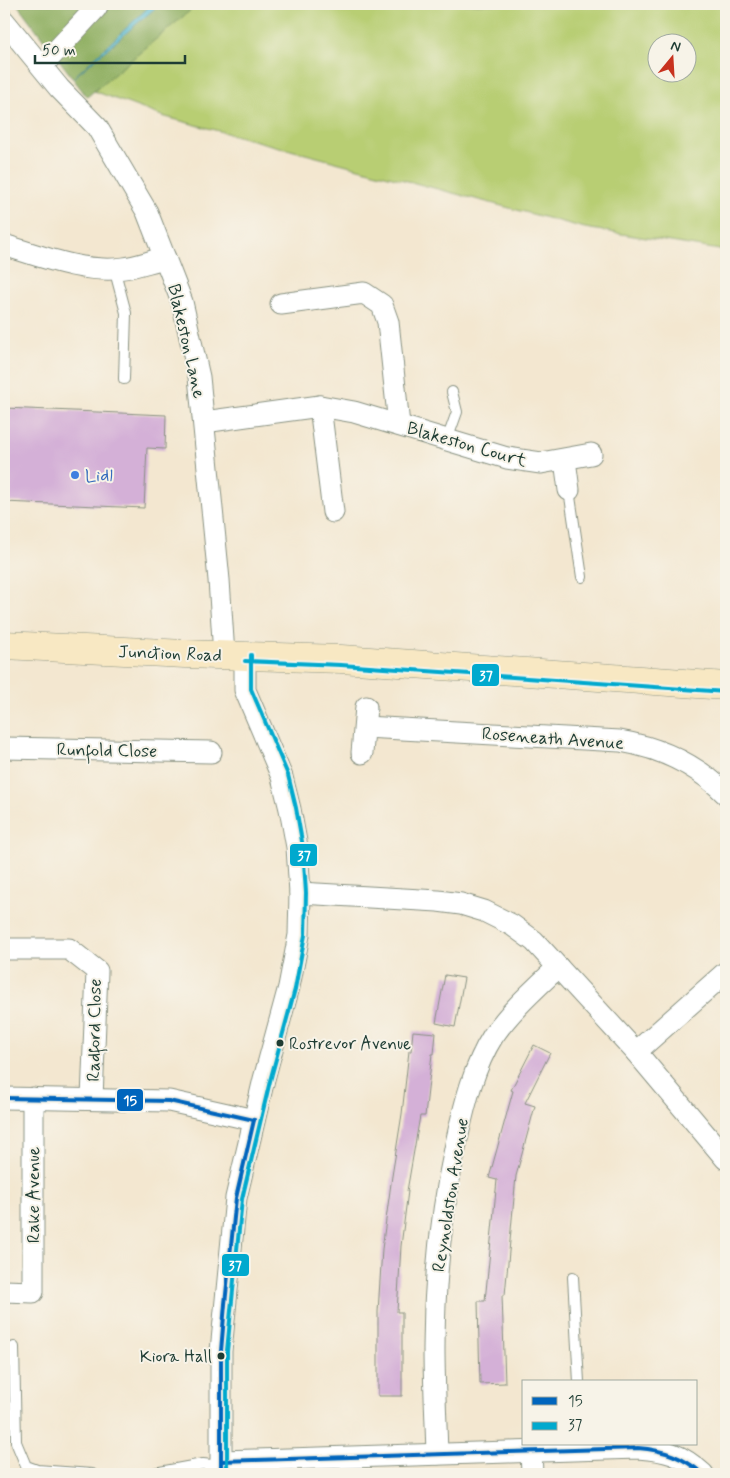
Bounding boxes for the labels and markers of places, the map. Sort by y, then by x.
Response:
place label: Lidl [85,464,113,488]
marker: Lidl [69,469,81,481]
place label: Rostrevor Avenue [289,1033,411,1055]
marker: Rostrevor Avenue [275,1038,285,1048]
place label: Kiora Hall [140,1346,212,1368]
marker: Kiora Hall [216,1351,226,1361]

